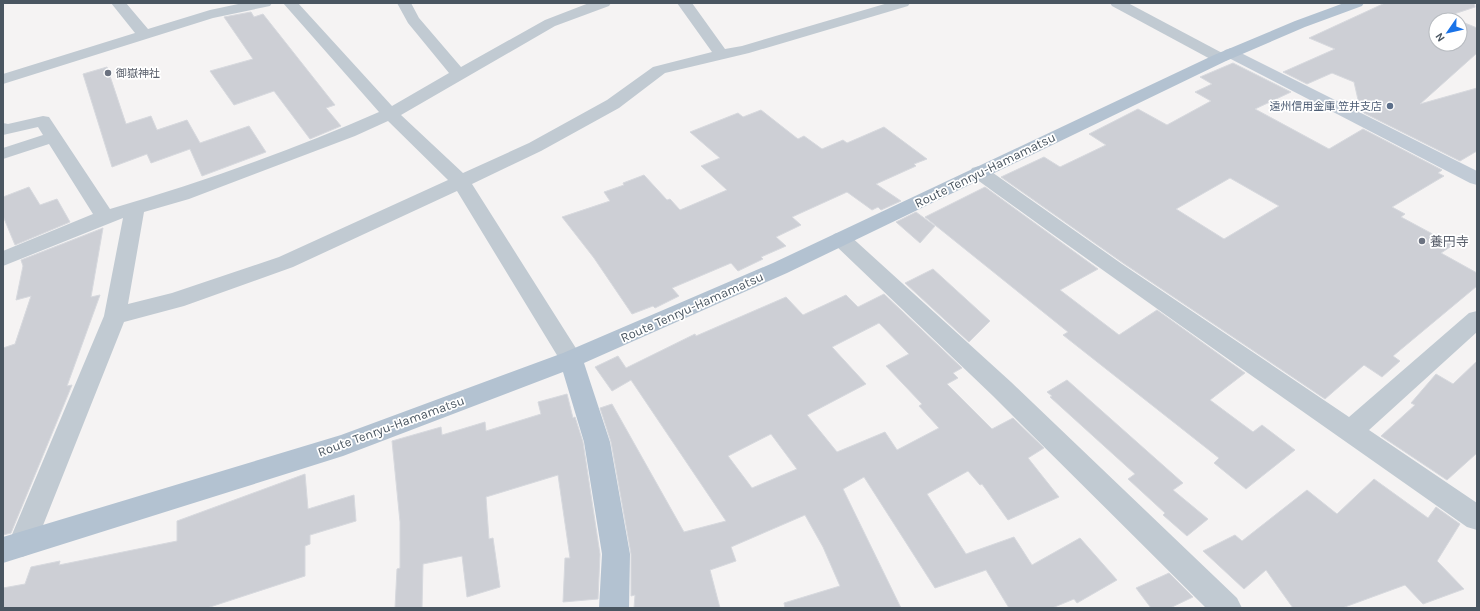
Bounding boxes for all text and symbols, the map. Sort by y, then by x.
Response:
north arrow [1428,12,1468,52]
text: N [1433,30,1448,44]
place label: 御嶽神社 [115,67,160,80]
marker: 御嶽神社 [103,68,113,78]
place label: 遠州信用金庫 笠井支店 [1269,100,1382,113]
marker: 遠州信用金庫 笠井支店 [1385,101,1395,111]
street label: Route Tenryu-Hamamatsu [912,129,1058,211]
place label: 養円寺 [1430,234,1469,249]
marker: 養円寺 [1417,236,1427,246]
street label: Route Tenryu-Hamamatsu [618,269,766,345]
street label: Route Tenryu-Hamamatsu [316,392,466,460]

